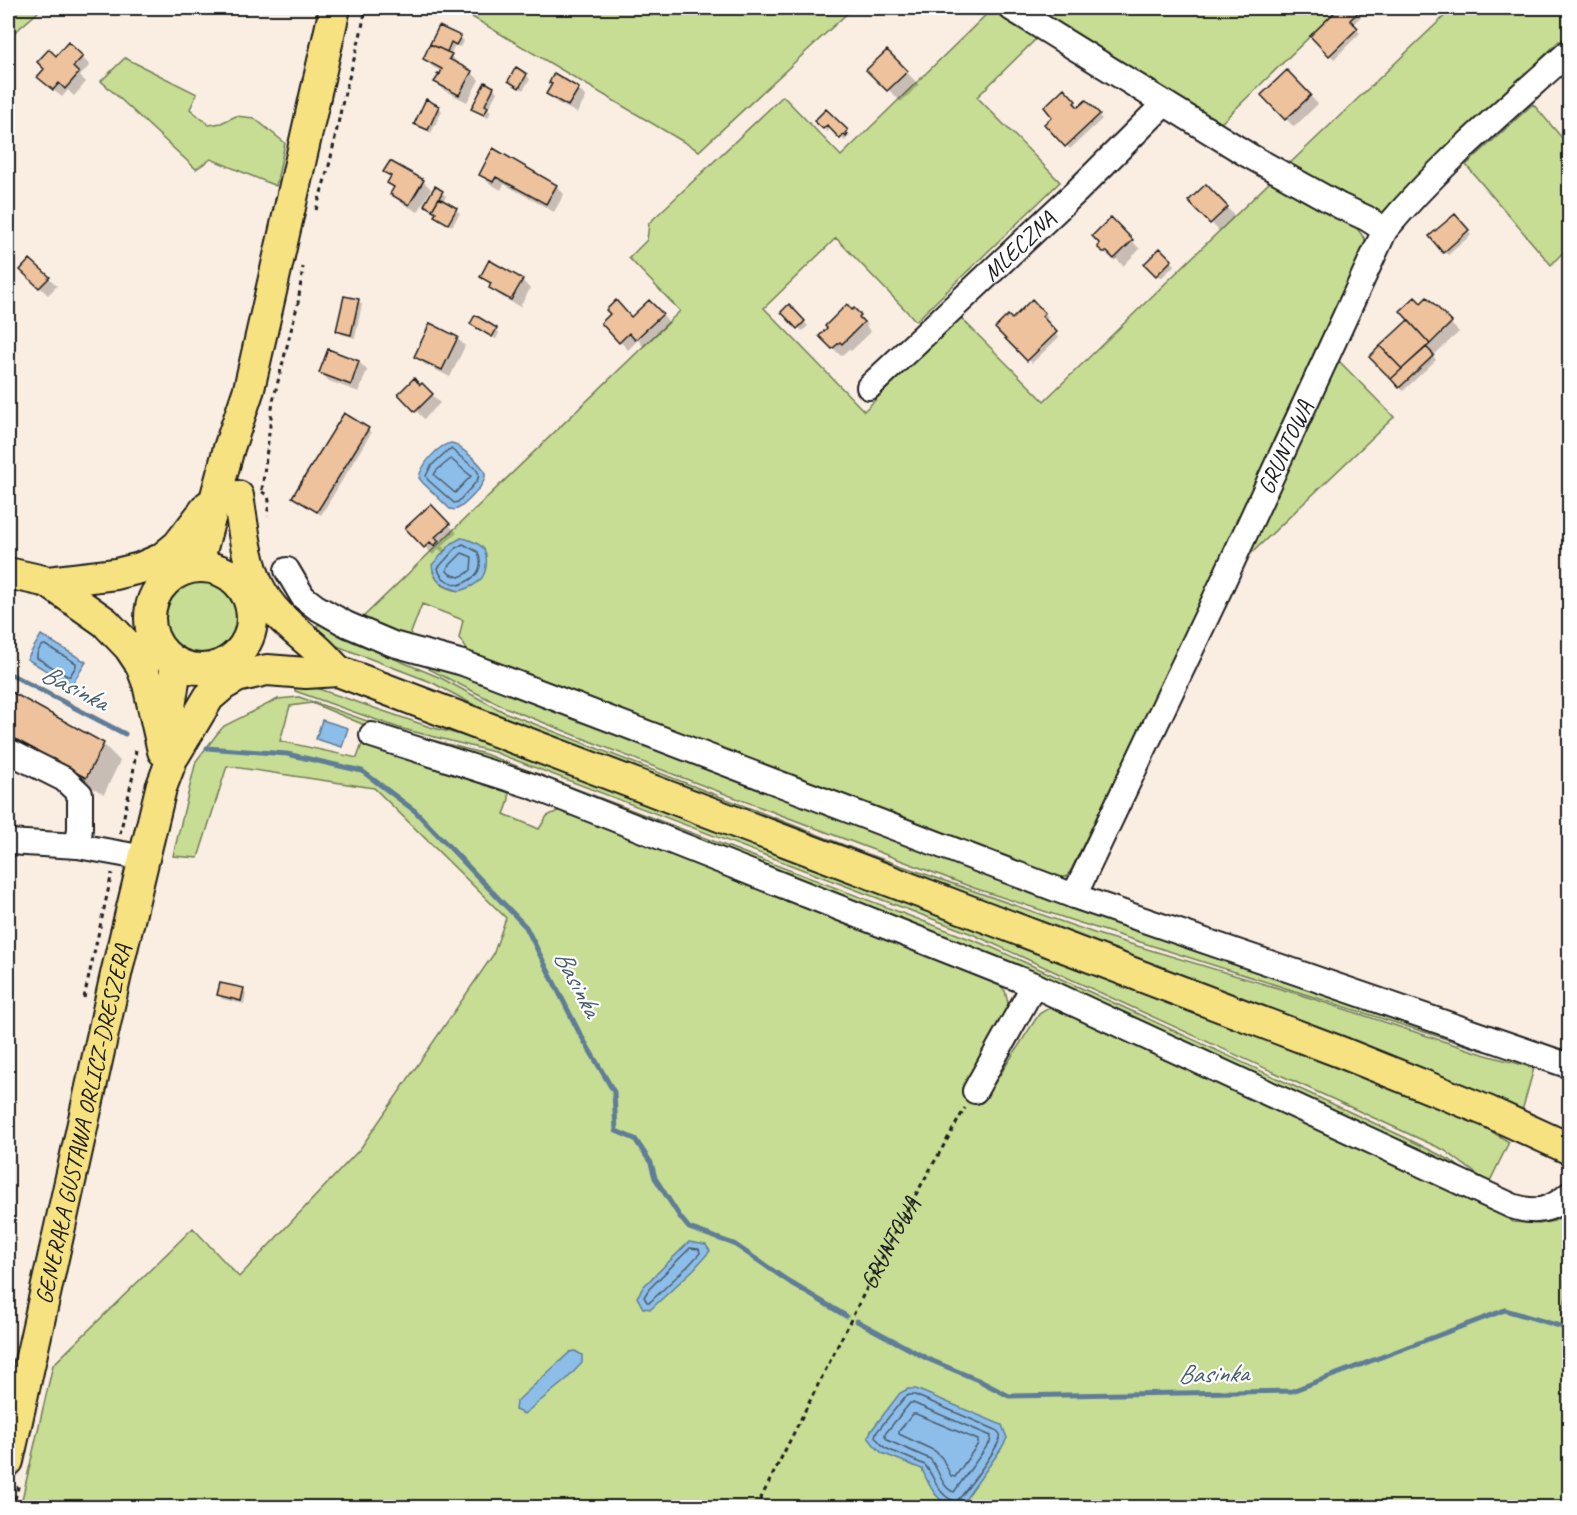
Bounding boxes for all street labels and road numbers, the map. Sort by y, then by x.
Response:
street label: MLECZNA [976,204,1062,287]
street label: GRUNTOWA [1251,395,1320,499]
street label: GENERAŁA GUSTAWA ORLICZ-DRESZERA [28,941,138,1307]
street label: GRUNTOWA [854,1191,927,1294]

